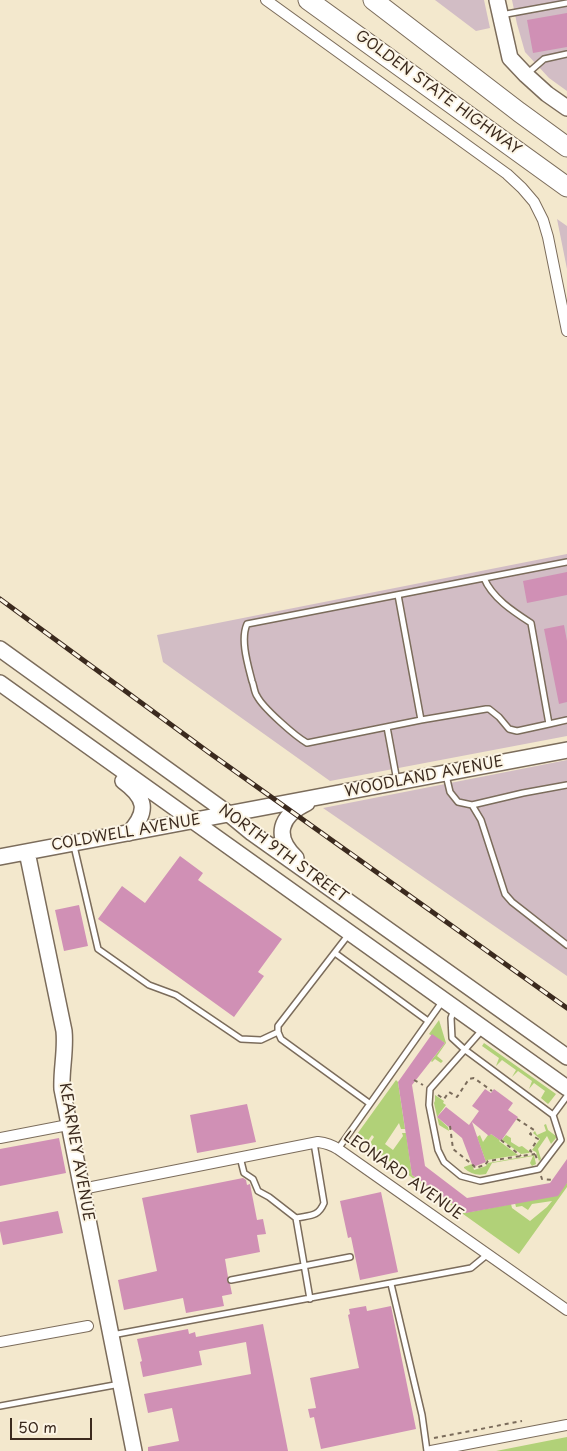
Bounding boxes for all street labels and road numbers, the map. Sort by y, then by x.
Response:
street label: GOLDEN STATE HIGHWAY [352,27,524,159]
street label: WOODLAND AVENUE [343,753,505,801]
street label: NORTH 9TH STREET [215,801,351,907]
street label: COLDWELL AVENUE [50,811,202,855]
street label: KEARNEY AVENUE [55,1081,97,1223]
street label: LEONARD AVENUE [340,1128,466,1224]

